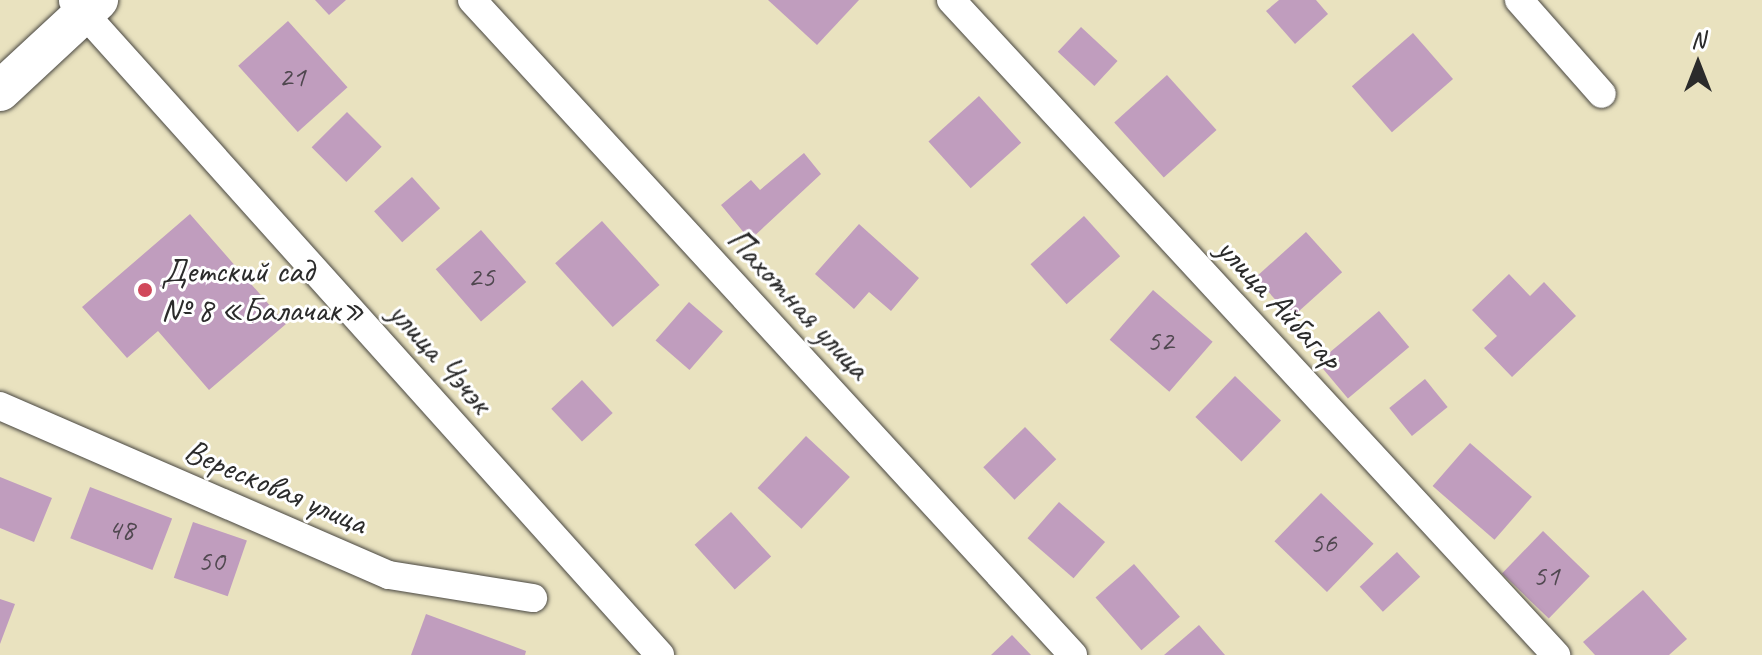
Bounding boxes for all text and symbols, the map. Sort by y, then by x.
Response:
north arrow [1658,24,1738,104]
text: N [1691,26,1705,54]
house number: 21 [279,58,305,94]
street label: Пахотная улица [718,218,880,388]
street label: улица Айбагар [1209,228,1351,378]
place label: Детский сад № 8 «Балачак» [161,250,364,330]
house number: 25 [468,258,494,294]
marker: Детский сад № 8 «Балачак» [136,281,154,299]
street label: улица Чэчэк [380,293,502,421]
house number: 52 [1147,322,1173,358]
street label: Вересковая улица [177,429,375,543]
house number: 48 [108,511,134,547]
house number: 56 [1310,524,1336,560]
house number: 50 [198,542,224,578]
house number: 51 [1533,557,1559,593]

